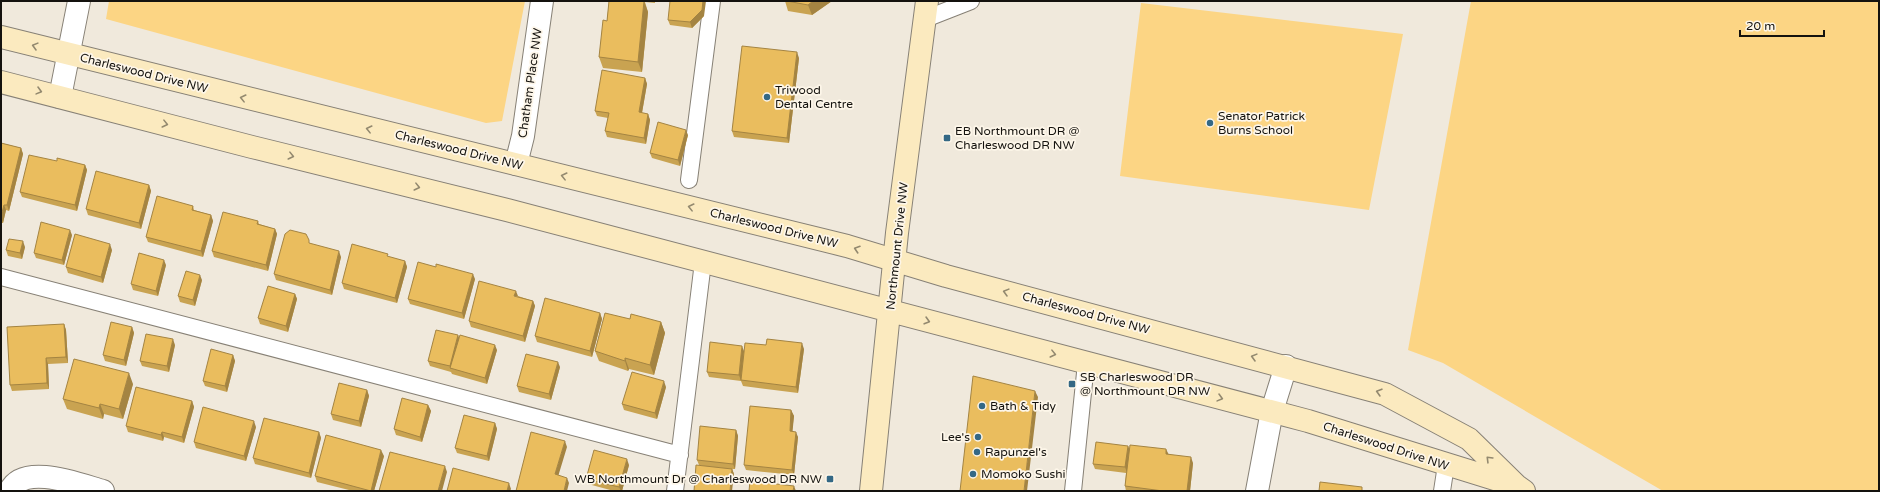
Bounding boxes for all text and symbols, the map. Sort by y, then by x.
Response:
scale bar [1740,12,1824,38]
text: 20 m [1746,19,1775,33]
street label: Chatham Place NW [515,27,545,139]
one-way arrow [32,42,39,51]
street label: Charleswood Drive NW [78,50,210,96]
place label: Triwood Dental Centre [775,83,853,111]
one-way arrow [35,87,42,95]
marker: Triwood Dental Centre [762,92,772,102]
one-way arrow [240,94,246,102]
place label: Senator Patrick Burns School [1218,109,1306,137]
marker: Senator Patrick Burns School [1205,118,1215,128]
one-way arrow [161,119,168,128]
place label: EB Northmount DR @ Charleswood DR NW [955,124,1080,152]
one-way arrow [366,125,372,133]
street label: Charleswood Drive NW [393,127,525,173]
marker: EB Northmount DR @ Charleswood DR NW [942,133,952,143]
one-way arrow [287,152,294,160]
one-way arrow [561,172,568,181]
street label: Northmount Drive NW [883,182,911,310]
one-way arrow [414,183,420,191]
one-way arrow [687,203,694,212]
street label: Charleswood Drive NW [708,205,840,251]
one-way arrow [854,245,861,254]
one-way arrow [1003,288,1009,296]
street label: Charleswood Drive NW [1021,289,1151,337]
one-way arrow [924,316,931,325]
one-way arrow [1049,349,1056,358]
one-way arrow [1250,353,1257,362]
place label: SB Charleswood DR @ Northmount DR NW [1080,370,1210,398]
marker: SB Charleswood DR @ Northmount DR NW [1067,379,1077,389]
one-way arrow [1376,388,1383,397]
one-way arrow [1216,393,1223,401]
place label: Bath & Tidy [990,399,1057,413]
marker: Bath & Tidy [977,401,987,411]
street label: Charleswood Drive NW [1321,419,1451,473]
place label: Lee's [941,430,970,444]
marker: Lee's [973,432,983,442]
place label: Rapunzel's [985,445,1047,459]
marker: Rapunzel's [972,447,982,457]
one-way arrow [1486,456,1494,464]
place label: Momoko Sushi [981,467,1066,481]
marker: Momoko Sushi [968,469,978,479]
place label: WB Northmount Dr @ Charleswood DR NW [575,472,822,486]
marker: WB Northmount Dr @ Charleswood DR NW [825,474,835,484]

